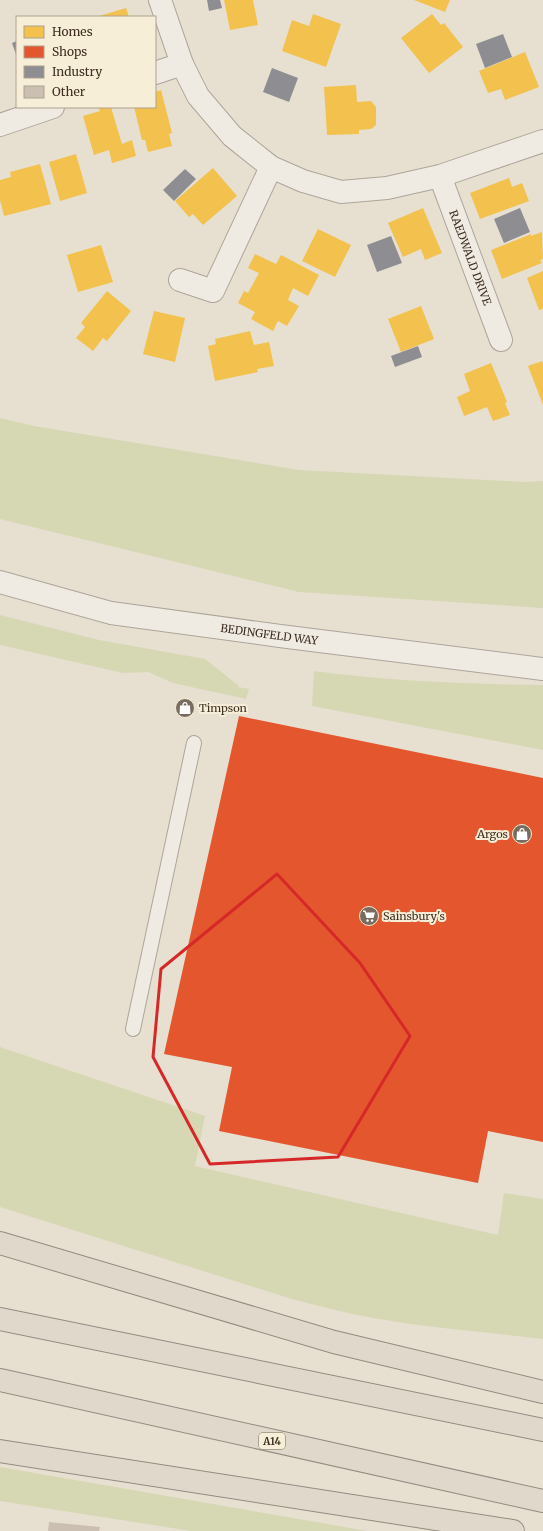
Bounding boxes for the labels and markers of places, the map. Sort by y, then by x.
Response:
shop icon: Timpson [174,697,196,719]
place label: Timpson [199,701,248,715]
shop icon: Argos [511,823,533,845]
place label: Argos [476,827,508,841]
supermarket icon: Sainsbury's [358,905,380,927]
place label: Sainsbury's [383,909,445,923]

